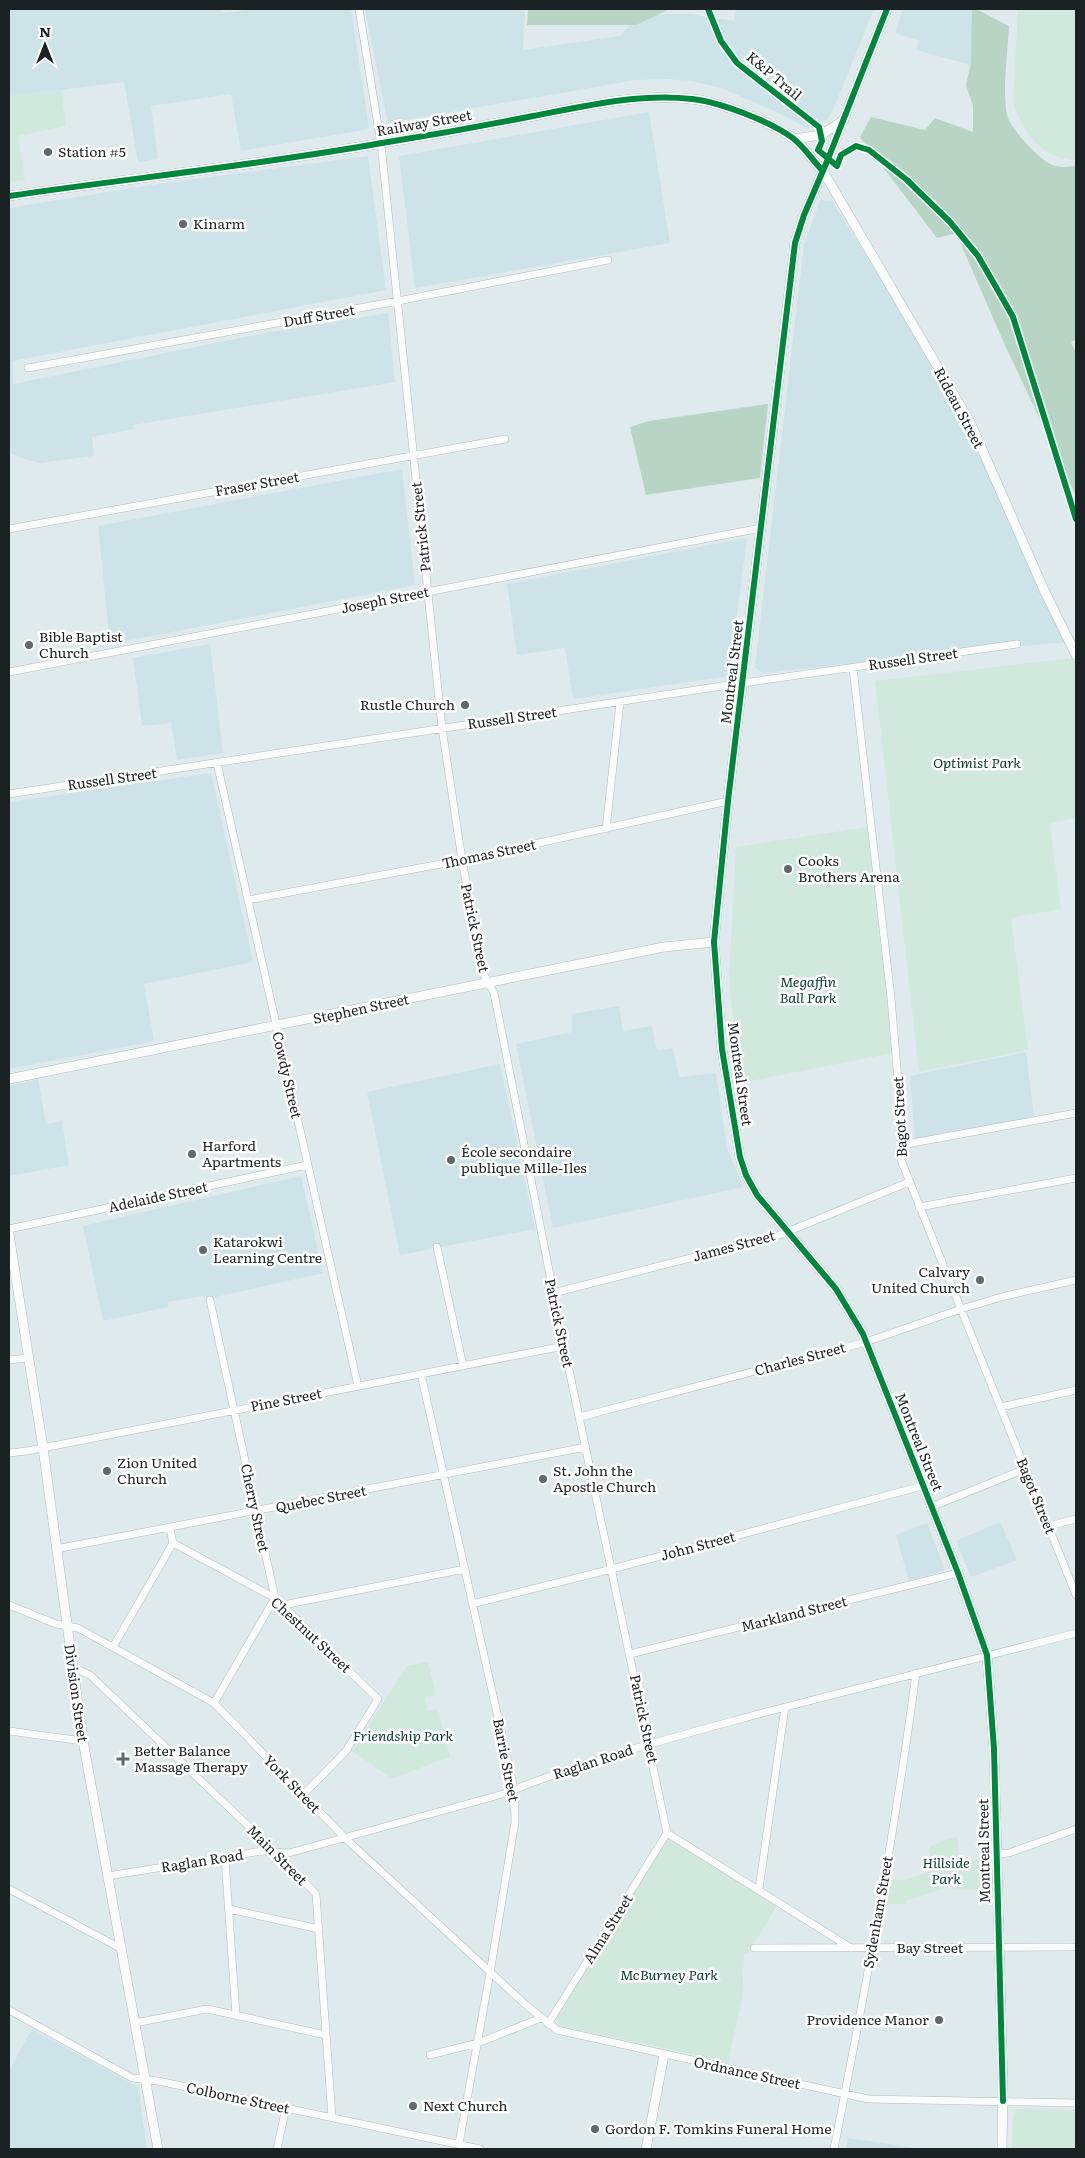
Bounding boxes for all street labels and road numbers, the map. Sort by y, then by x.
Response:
street label: K&P Trail [743,46,807,105]
street label: Railway Street [375,104,473,140]
street label: Duff Street [281,299,357,331]
street label: Rideau Street [930,363,990,452]
street label: Fraser Street [213,466,301,500]
street label: Patrick Street [405,481,435,573]
street label: Joseph Street [339,581,431,617]
street label: Montreal Street [715,618,747,725]
street label: Russell Street [867,642,959,674]
street label: Russell Street [466,701,558,733]
street label: Russell Street [66,762,158,794]
street label: Thomas Street [440,833,538,873]
street label: Patrick Street [457,881,495,974]
street label: Stephen Street [311,988,411,1028]
street label: Montreal Street [724,1021,758,1128]
street label: Cowdy Street [268,1029,308,1121]
street label: Bagot Street [887,1076,911,1158]
street label: Adelaide Street [106,1176,210,1216]
street label: James Street [690,1224,777,1266]
street label: Patrick Street [541,1276,579,1369]
street label: Charles Street [752,1336,848,1380]
street label: Pine Street [248,1382,324,1416]
street label: Montreal Street [891,1389,949,1494]
street label: Bagot Street [1013,1454,1061,1537]
street label: Cherry Street [237,1462,275,1554]
street label: Quebec Street [274,1479,368,1517]
street label: John Street [658,1525,738,1565]
street label: Markland Street [739,1590,849,1636]
street label: Chestnut Street [267,1592,357,1677]
street label: Division Street [60,1642,94,1744]
street label: Patrick Street [626,1672,664,1765]
street label: Barrie Street [489,1716,525,1804]
street label: Raglan Road [550,1739,636,1783]
street label: York Street [260,1750,326,1817]
street label: Montreal Street [972,1798,994,1904]
street label: Main Street [243,1820,313,1889]
street label: Raglan Road [159,1844,245,1876]
street label: Sydenham Street [857,1854,897,1970]
street label: Alma Street [578,1889,637,1967]
street label: Bay Street [897,1937,964,1957]
street label: Ordnance Street [692,2051,803,2093]
street label: Colborne Street [185,2076,292,2118]

